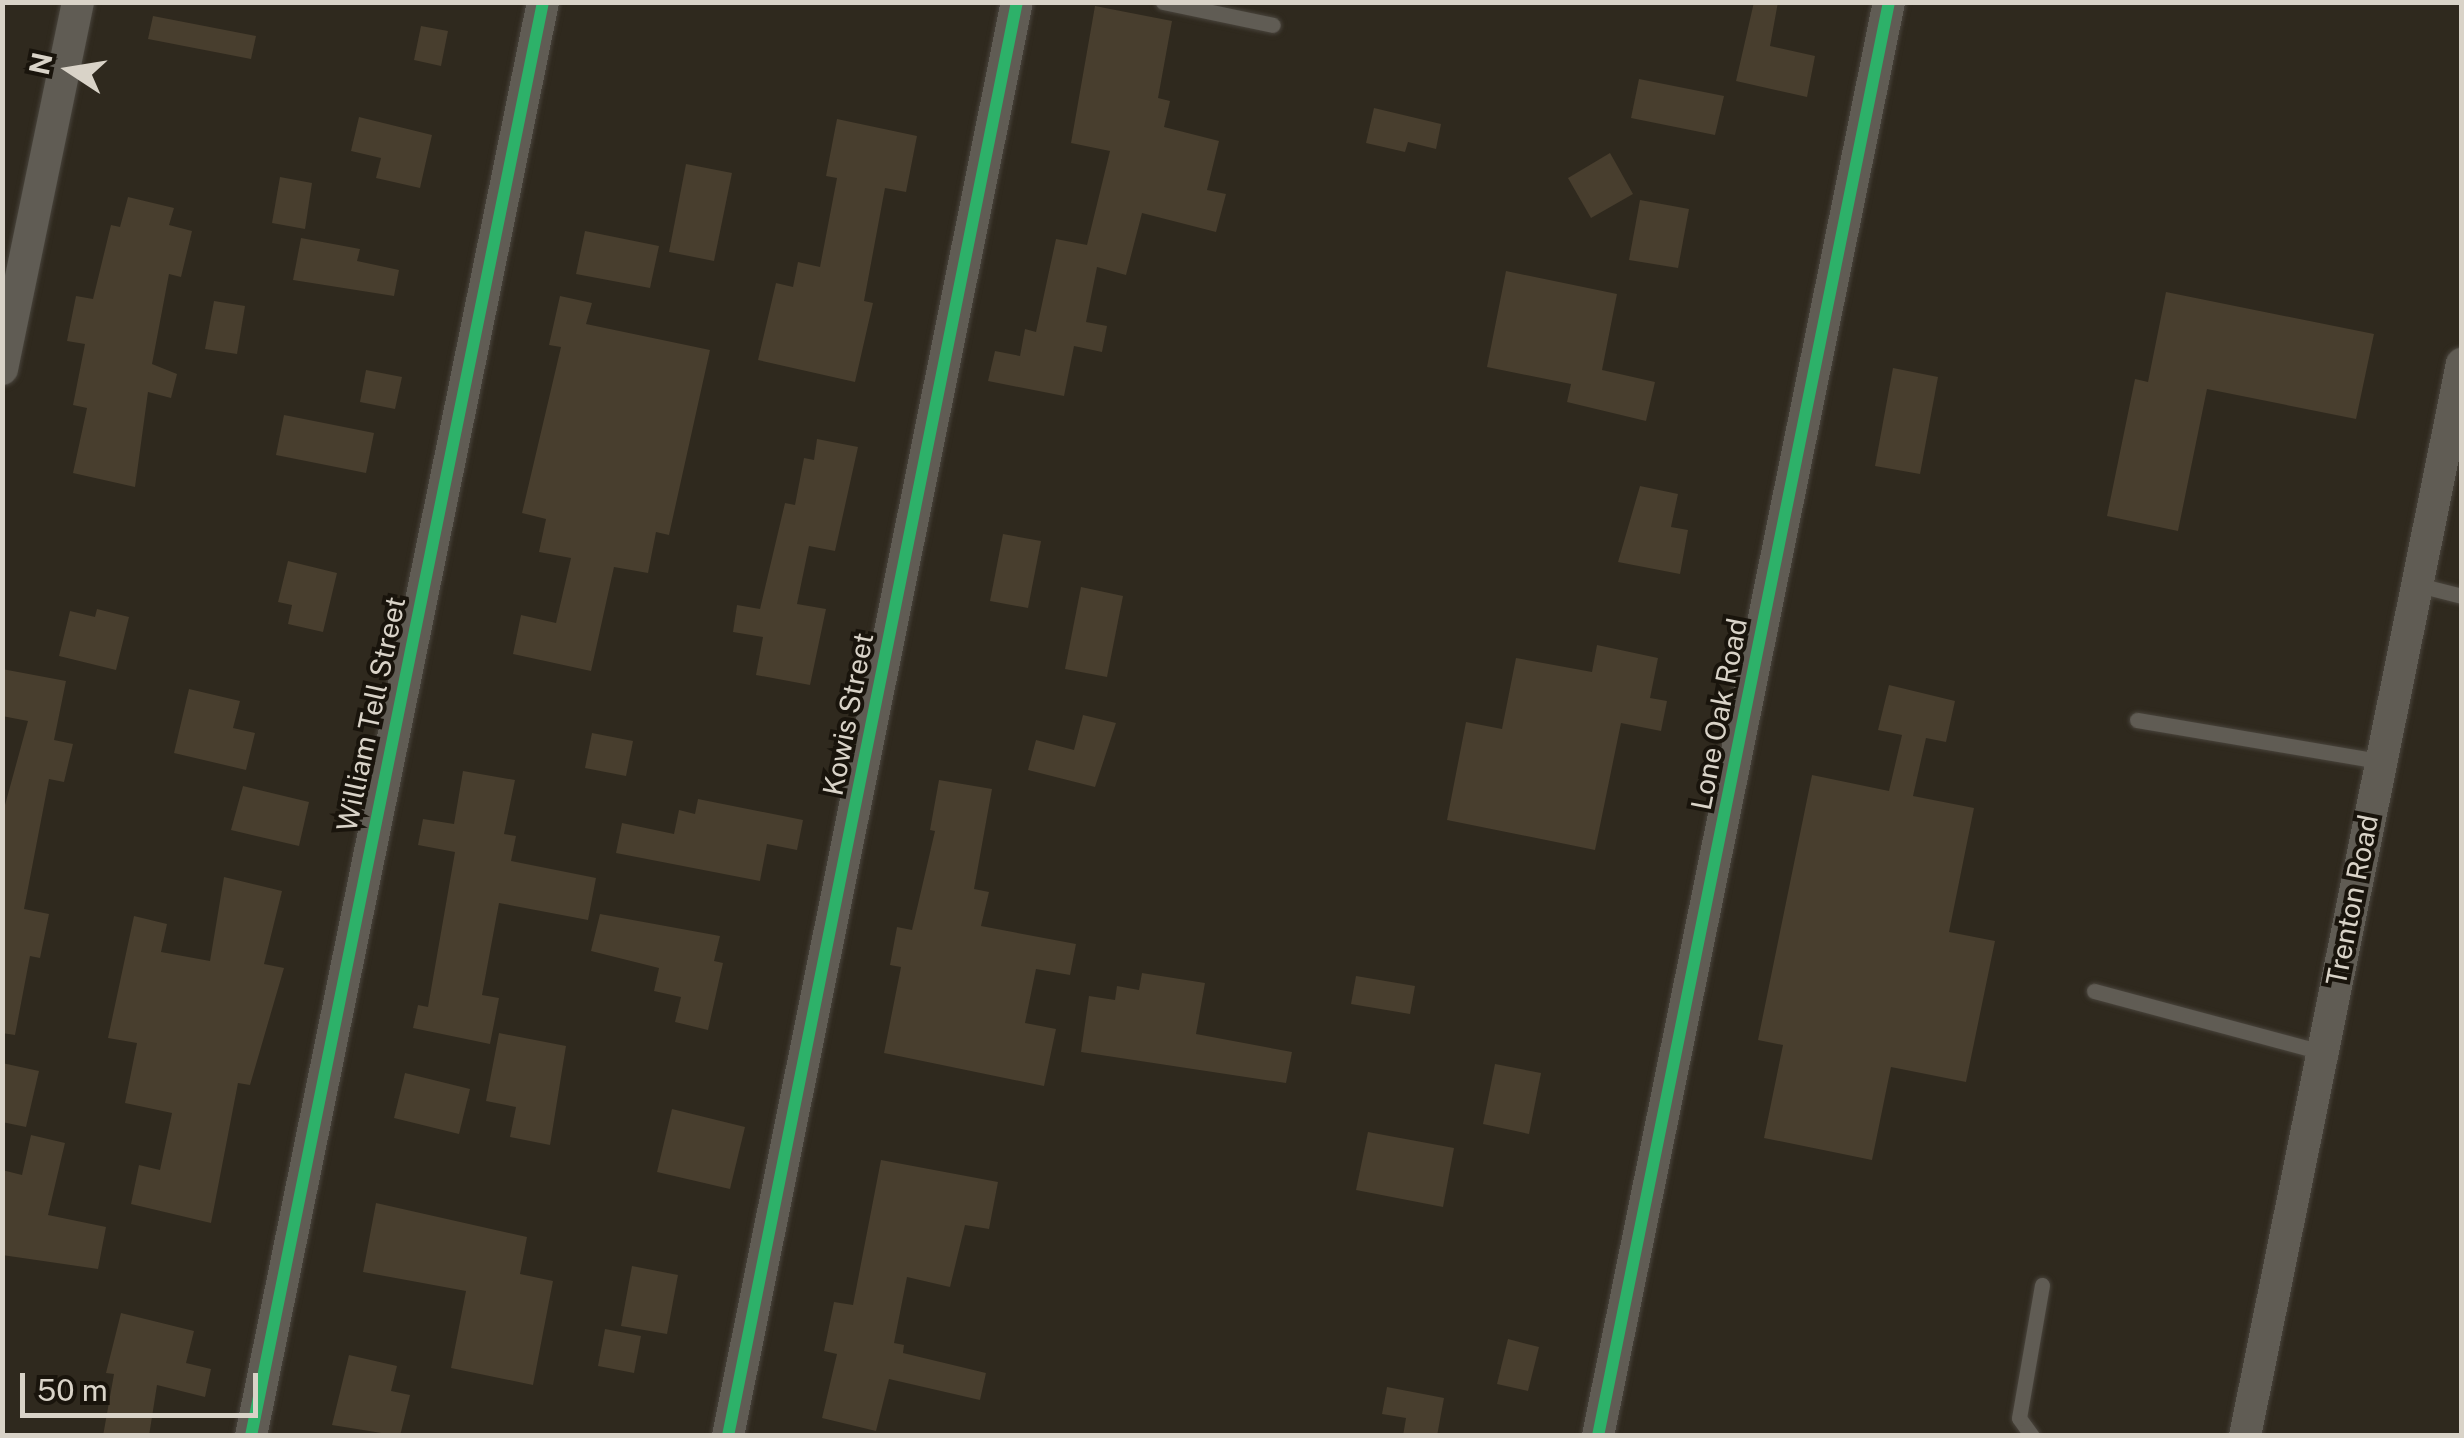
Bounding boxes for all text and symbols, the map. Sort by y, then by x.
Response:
north arrow [20,20,120,120]
text: N [22,50,59,78]
street label: William Tell Street [330,593,412,835]
street label: Lone Oak Road [1684,615,1754,813]
street label: Kowis Street [816,630,880,798]
street label: Trenton Road [2319,812,2385,988]
scale bar [25,1353,262,1415]
text: 50 m [37,1372,108,1408]

